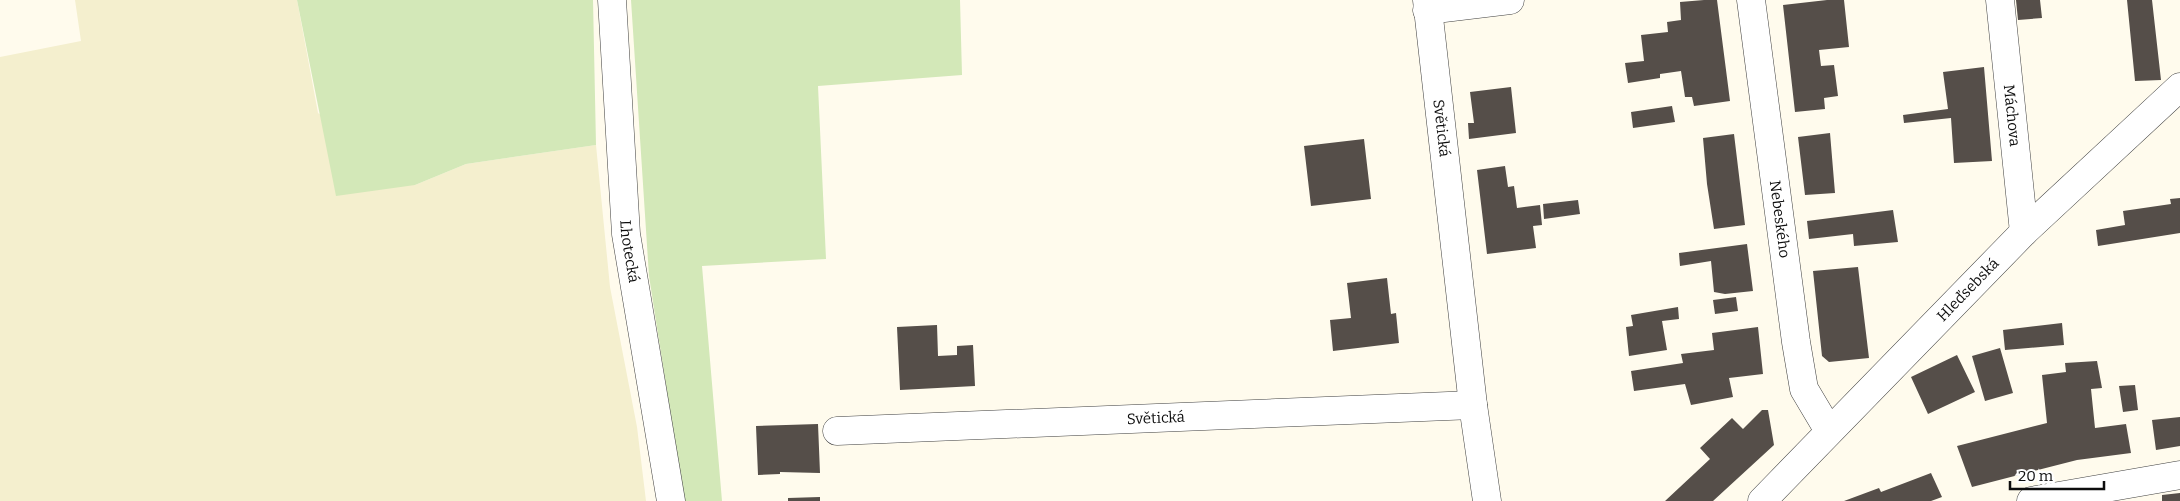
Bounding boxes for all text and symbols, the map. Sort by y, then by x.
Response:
street label: Máchova [2000,83,2024,147]
street label: Světická [1429,98,1454,158]
street label: Nebeského [1766,179,1794,259]
street label: Lhotecká [616,219,643,284]
street label: Hleďsebská [1933,254,2003,325]
street label: Světická [1126,408,1185,428]
scale bar [2010,458,2104,490]
text: 20 m [2018,467,2054,485]

